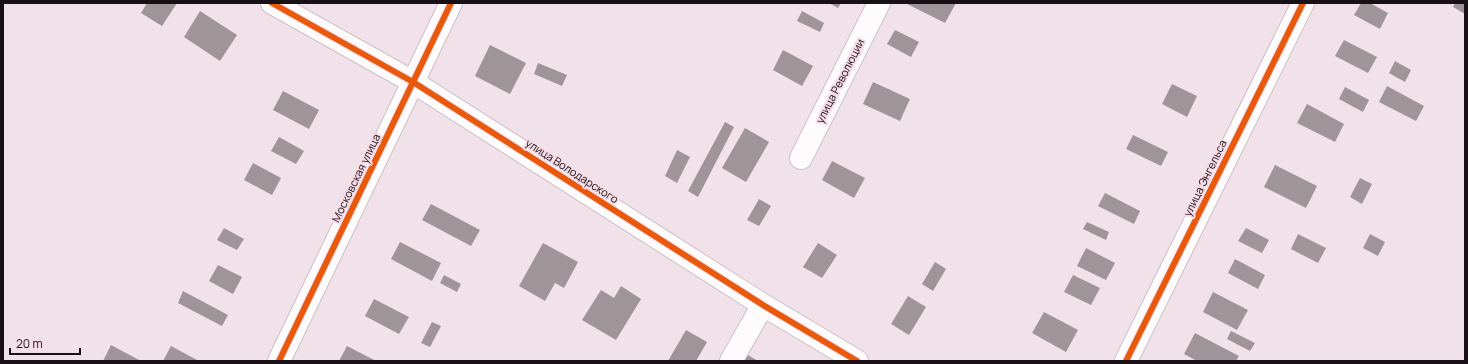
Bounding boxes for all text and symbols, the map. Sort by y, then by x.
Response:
street label: улица Революции [812,36,867,126]
street label: Московская улица [328,131,383,224]
street label: улица Володарского [523,135,622,207]
street label: улица Энгельса [1180,137,1230,219]
scale bar [10,330,80,356]
text: 20 m [16,335,43,352]

